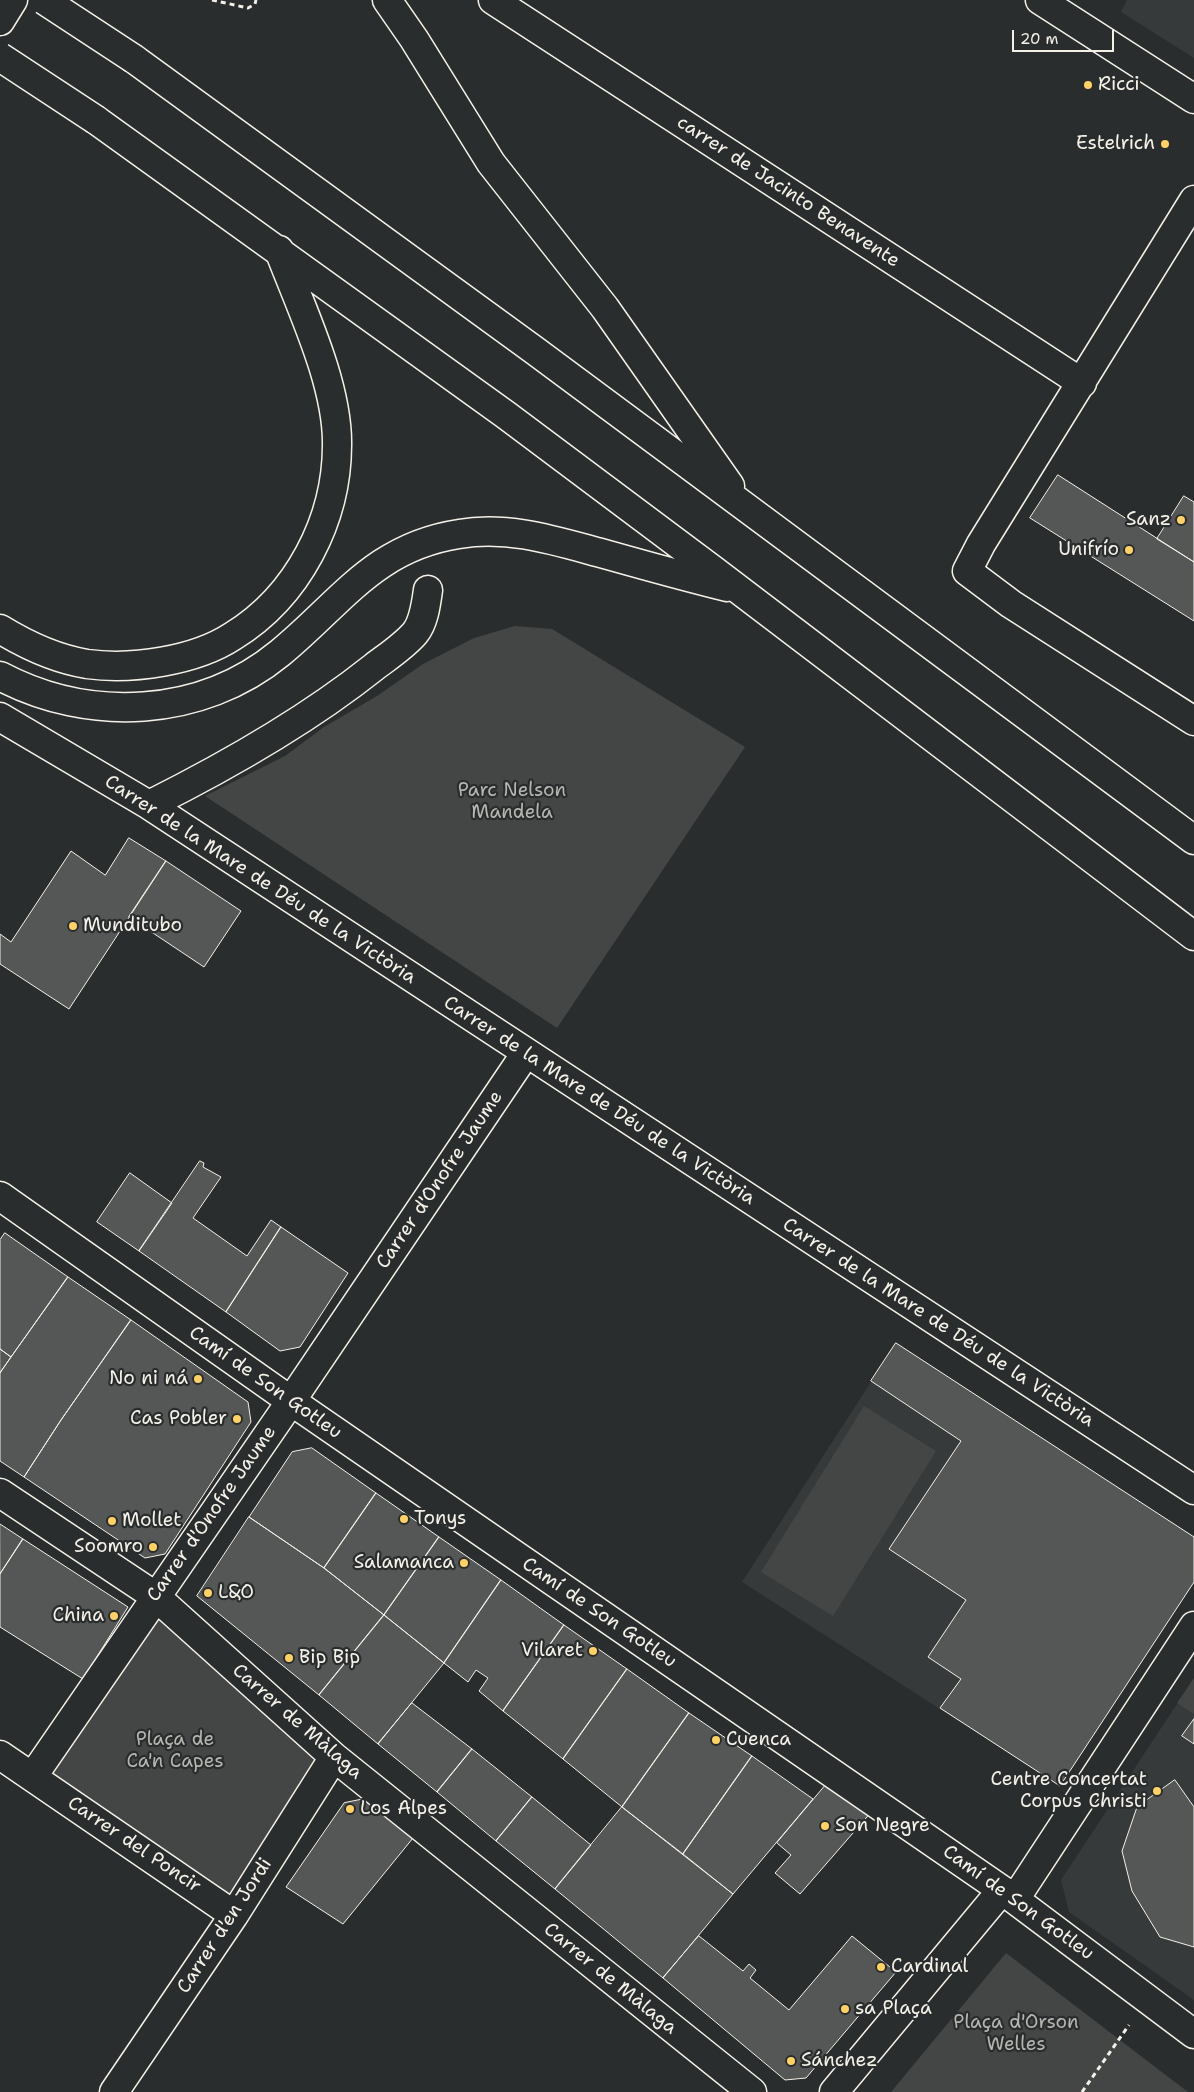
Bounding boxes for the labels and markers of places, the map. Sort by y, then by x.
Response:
place label: Ricci [1098,74,1140,96]
marker: Ricci [1082,79,1094,91]
place label: Estelrich [1076,133,1155,155]
marker: Estelrich [1159,138,1171,150]
place label: Sanz [1126,509,1171,531]
marker: Sanz [1175,514,1187,526]
place label: Unifrío [1058,539,1119,561]
marker: Unifrío [1123,544,1135,556]
place label: Munditubo [83,915,182,937]
marker: Munditubo [67,920,79,932]
place label: No ni ná [109,1368,188,1390]
marker: No ni ná [192,1373,204,1385]
place label: Cas Pobler [130,1408,227,1430]
marker: Cas Pobler [231,1413,243,1425]
place label: Tonys [414,1508,467,1530]
place label: Mollet [122,1510,182,1532]
marker: Tonys [398,1513,410,1525]
marker: Mollet [106,1515,118,1527]
place label: Soomro [74,1536,143,1558]
marker: Soomro [147,1541,159,1553]
place label: Salamanca [354,1552,454,1574]
marker: Salamanca [458,1557,470,1569]
place label: L&O [218,1582,254,1604]
marker: L&O [202,1587,214,1599]
place label: China [53,1605,104,1627]
marker: China [108,1610,120,1622]
place label: Vilaret [521,1640,583,1662]
marker: Vilaret [587,1645,599,1657]
place label: Bip Bip [299,1647,360,1669]
marker: Bip Bip [283,1652,295,1664]
place label: Cuenca [726,1729,791,1751]
marker: Cuenca [710,1734,722,1746]
place label: Centre Concertat Corpus Christi [991,1769,1147,1813]
marker: Centre Concertat Corpus Christi [1151,1785,1163,1797]
place label: Los Alpes [360,1798,447,1820]
marker: Los Alpes [344,1803,356,1815]
place label: Son Negre [835,1815,930,1837]
marker: Son Negre [819,1820,831,1832]
place label: Cardinal [891,1956,968,1978]
marker: Cardinal [875,1961,887,1973]
place label: sa Plaça [855,1998,932,2020]
marker: sa Plaça [839,2003,851,2015]
place label: Sánchez [801,2050,877,2072]
marker: Sánchez [785,2055,797,2067]

